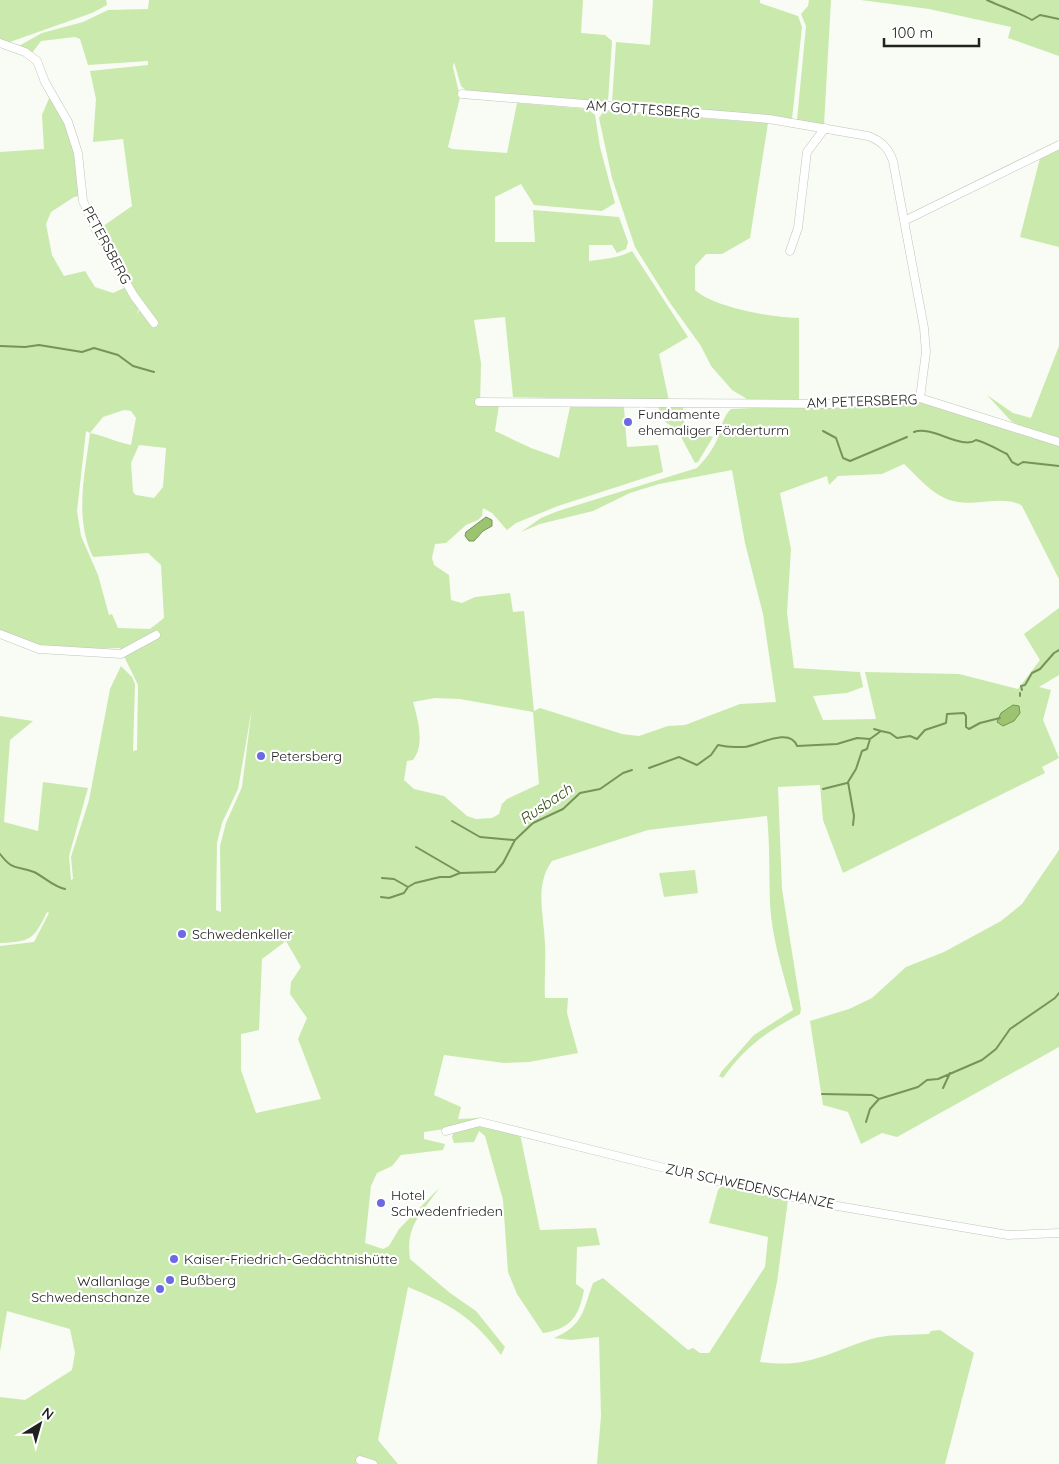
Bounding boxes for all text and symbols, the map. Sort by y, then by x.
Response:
scale bar [884,15,979,47]
text: 100 m [892,23,933,42]
street label: AM GOTTESBERG [586,96,700,122]
street label: PETERSBERG [79,203,135,287]
street label: AM PETERSBERG [806,390,918,412]
place label: Fundamente ehemaliger Förderturm [638,405,789,439]
marker: Fundamente ehemaliger Förderturm [622,416,634,428]
place label: Petersberg [271,747,342,765]
marker: Petersberg [255,750,267,762]
water label: Rusbach [516,779,576,828]
place label: Schwedenkeller [192,925,293,943]
marker: Schwedenkeller [176,928,188,940]
street label: ZUR SCHWEDENSCHANZE [664,1159,836,1213]
place label: Hotel Schwedenfrieden [391,1186,503,1220]
marker: Hotel Schwedenfrieden [375,1197,387,1209]
place label: Kaiser-Friedrich-Gedächtnishütte [184,1250,397,1268]
marker: Kaiser-Friedrich-Gedächtnishütte [168,1253,180,1265]
place label: Bußberg [180,1271,236,1289]
place label: Wallanlage Schwedenschanze [31,1272,150,1306]
marker: Bußberg [164,1274,176,1286]
marker: Wallanlage Schwedenschanze [154,1283,166,1295]
north arrow [15,1399,65,1449]
text: N [38,1403,57,1424]

